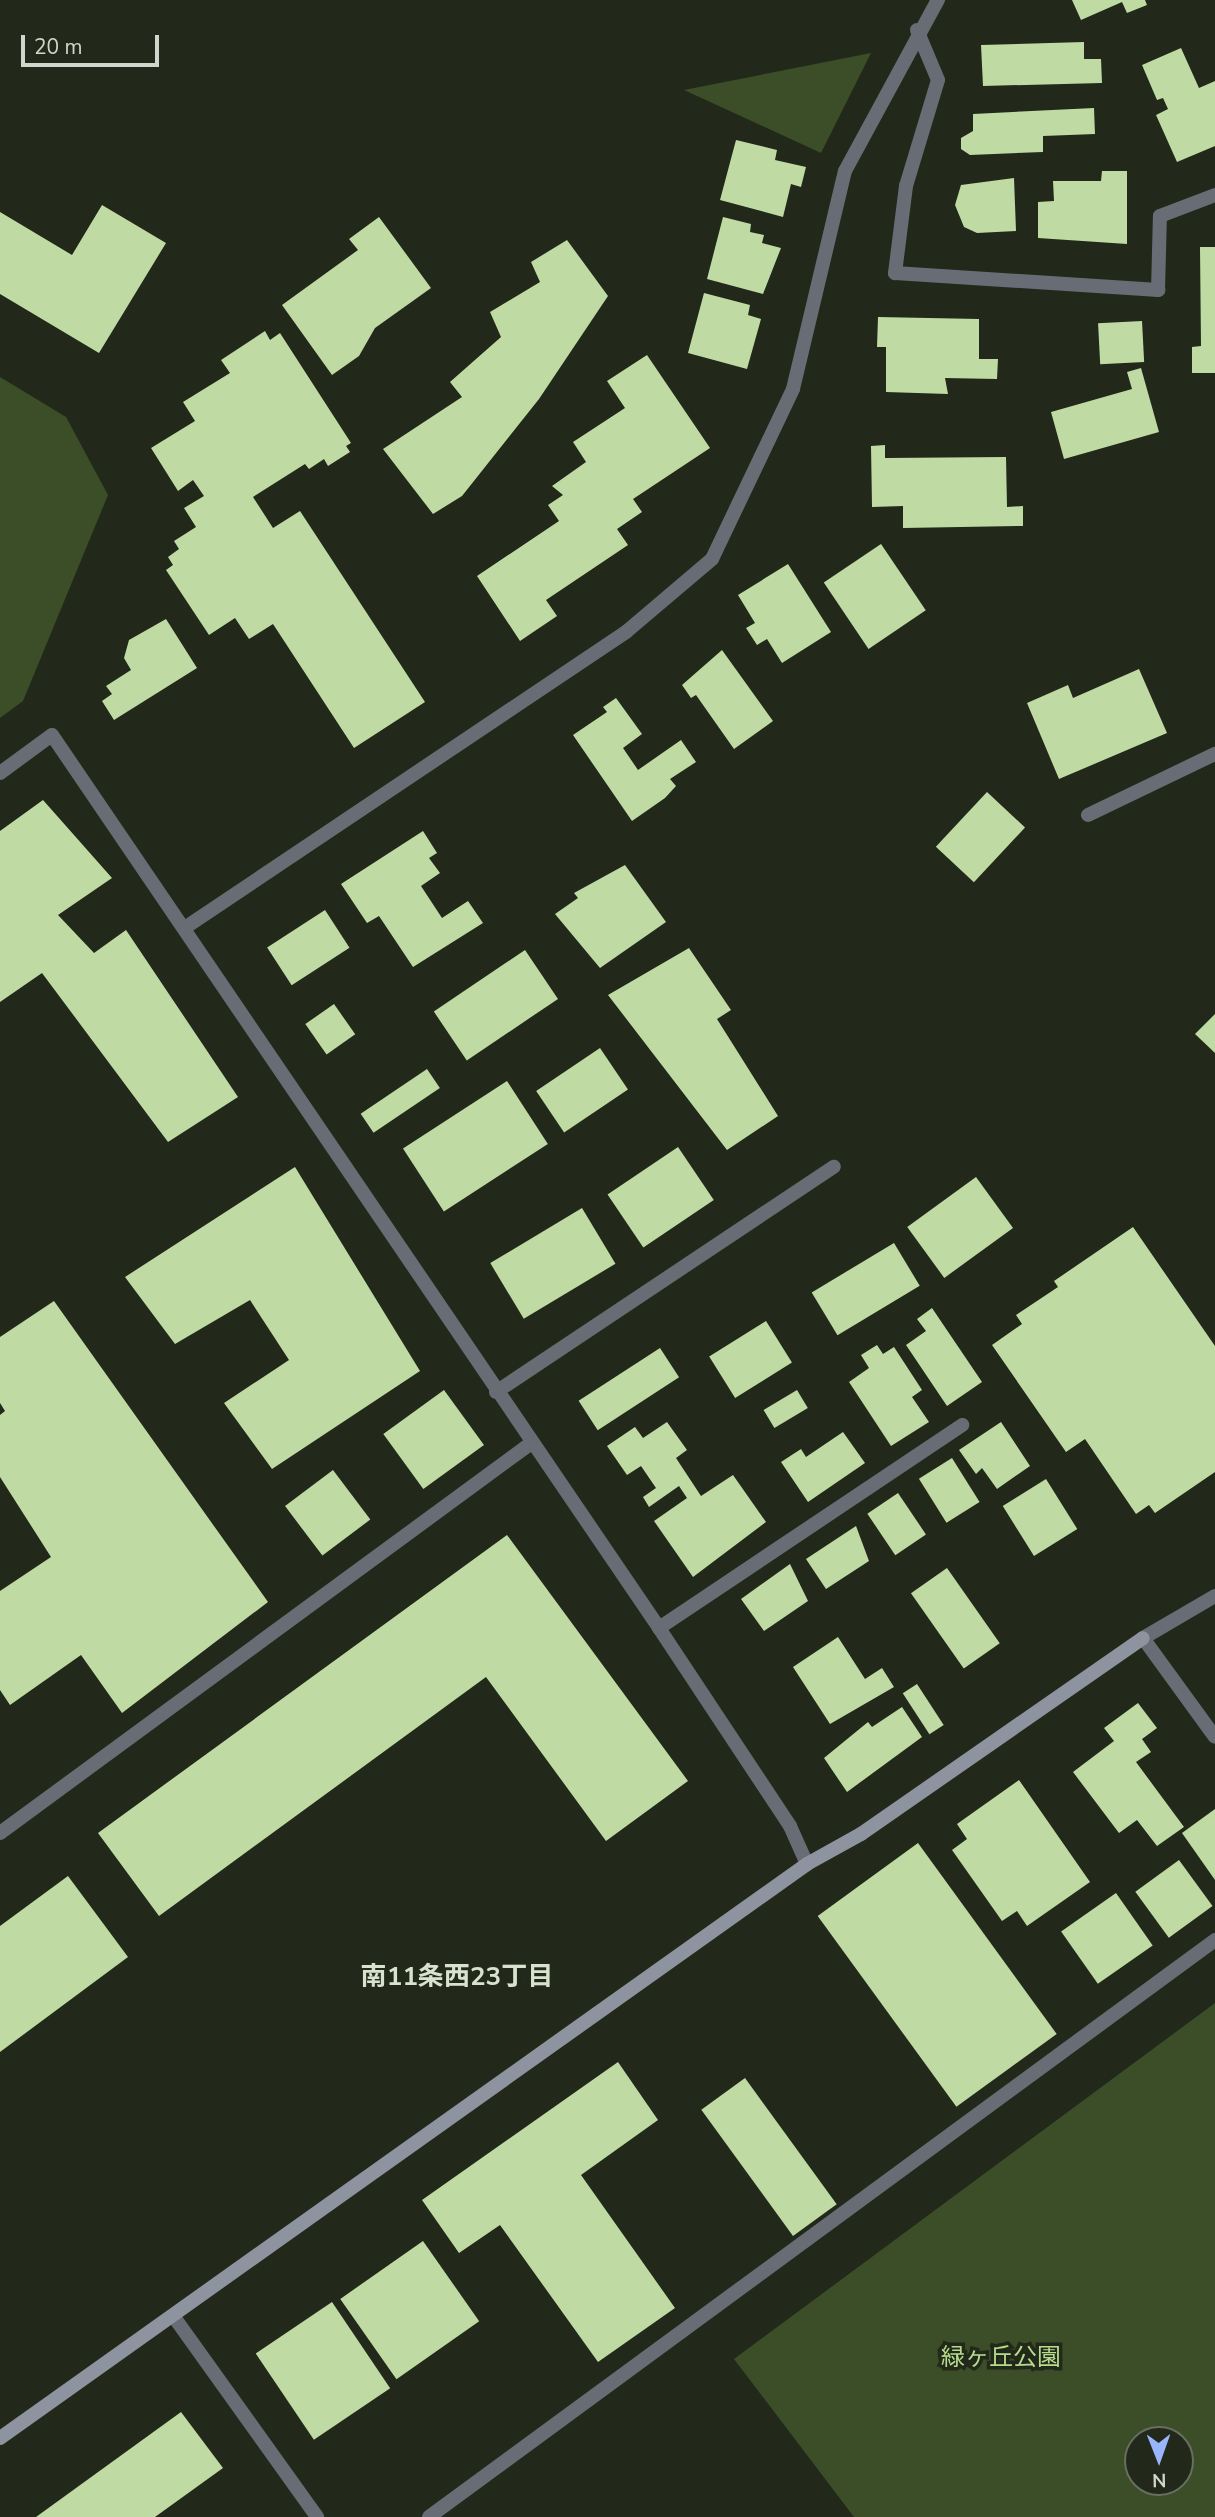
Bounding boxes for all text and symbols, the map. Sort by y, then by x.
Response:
scale bar [24,21,163,65]
text: 20 m [34,33,83,61]
district label: 南11条西23丁目 [361,1961,553,1993]
park label: 緑ヶ丘公園 [941,2344,1061,2372]
north arrow [1124,2426,1194,2496]
text: N [1152,2467,1167,2493]

